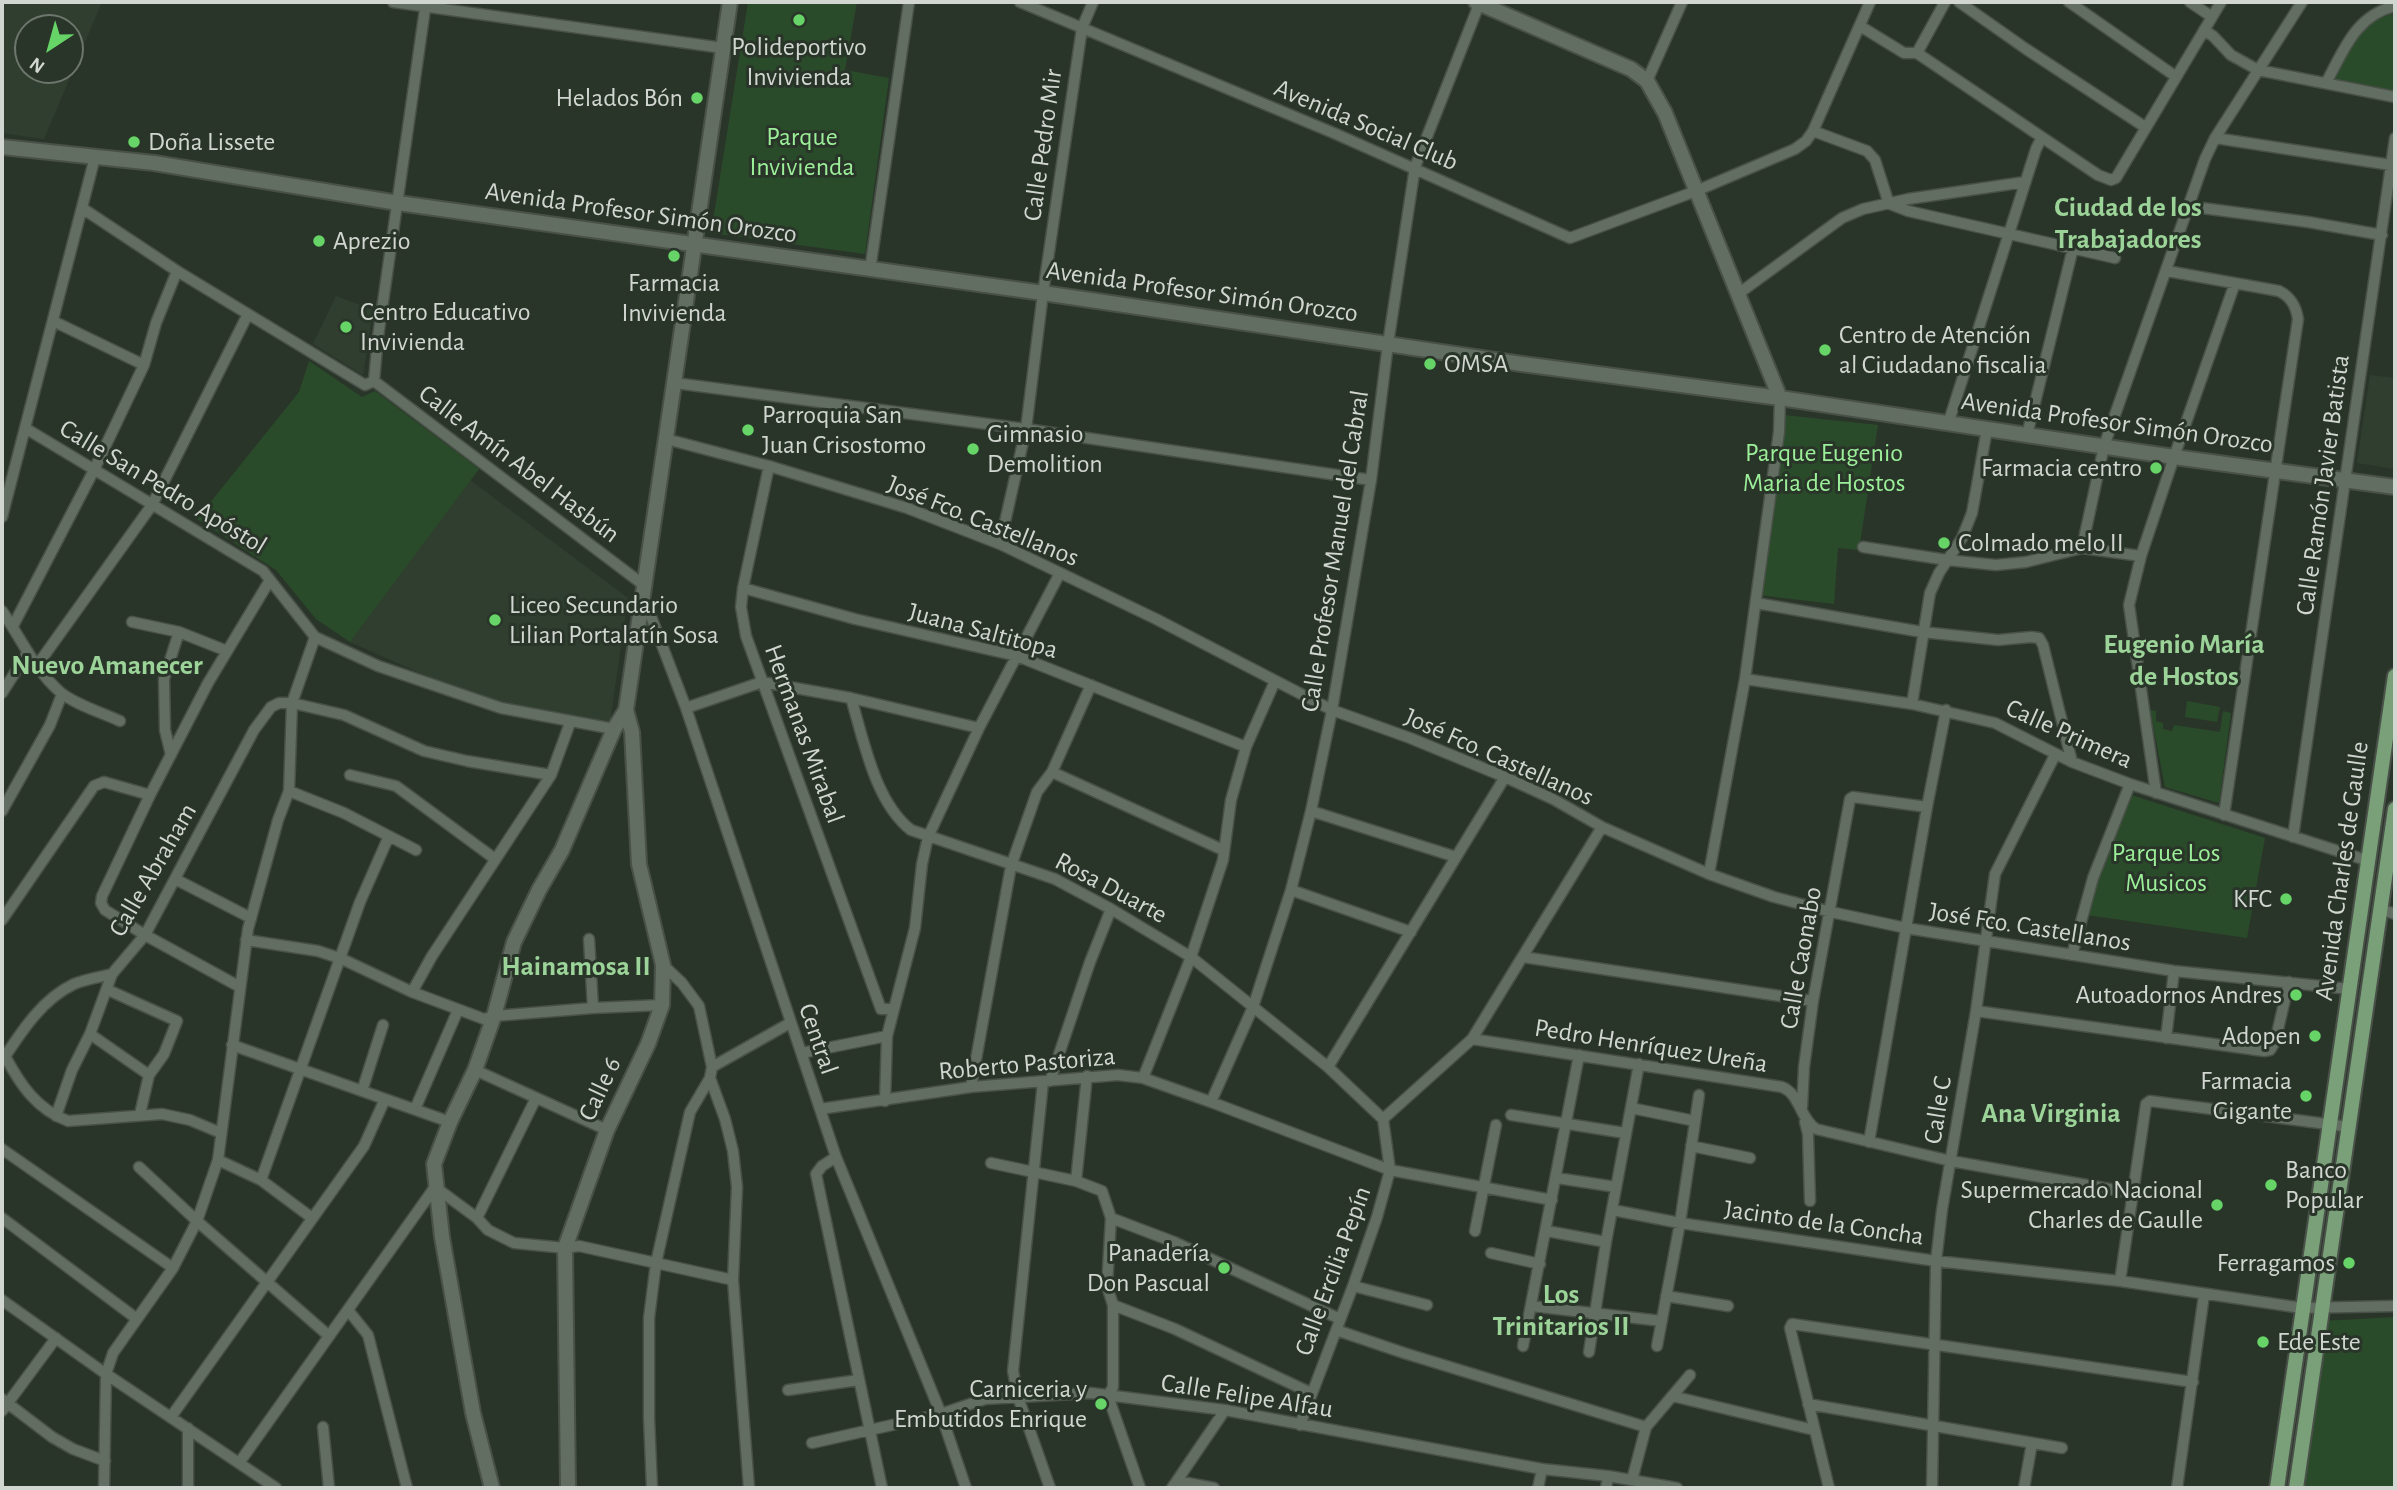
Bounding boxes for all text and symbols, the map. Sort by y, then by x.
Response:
marker: Polideportivo Invivienda [791,12,807,28]
north arrow [14,14,84,84]
place label: Polideportivo Invivienda [731,31,867,92]
text: N [27,53,48,76]
street label: Calle Pedro Mir [1017,67,1069,223]
street label: Avenida Social Club [1269,72,1463,178]
place label: Helados Bón [556,82,683,114]
marker: Helados Bón [689,90,705,106]
park label: Parque Invivienda [749,121,855,182]
place label: Doña Lissete [148,126,275,158]
marker: Doña Lissete [126,134,142,150]
street label: Avenida Profesor Simón Orozco [483,176,799,250]
district label: Ciudad de los Trabajadores [2054,191,2202,257]
place label: Aprezio [333,225,411,257]
marker: Aprezio [311,233,327,249]
marker: Farmacia Invivienda [666,248,682,264]
street label: Avenida Profesor Simón Orozco [1044,255,1360,329]
place label: Farmacia Invivienda [621,267,727,328]
place label: Centro Educativo Invivienda [360,296,530,358]
marker: Centro Educativo Invivienda [338,319,354,335]
place label: Centro de Atención al Ciudadano fiscalia [1839,319,2046,380]
marker: Centro de Atención al Ciudadano fiscalia [1817,342,1833,358]
place label: OMSA [1444,348,1508,380]
street label: Calle Ramón Javier Batista [2289,353,2357,617]
marker: OMSA [1422,356,1438,372]
street label: Calle Amín Abel Hasbún [412,378,626,550]
street label: Avenida Profesor Simón Orozco [1959,386,2275,460]
street label: Calle Profesor Manuel del Cabral [1294,388,1376,714]
place label: Parroquia San Juan Crisostomo [762,399,926,460]
street label: Calle San Pedro Apóstol [54,413,272,561]
place label: Gimnasio Demolition [987,418,1103,480]
marker: Parroquia San Juan Crisostomo [740,422,756,438]
park label: Parque Eugenio Maria de Hostos [1743,437,1905,498]
marker: Gimnasio Demolition [965,441,981,457]
place label: Farmacia centro [1981,452,2142,484]
marker: Farmacia centro [2148,460,2164,476]
street label: José Fco. Castellanos [883,468,1083,574]
place label: Colmado melo II [1958,527,2124,559]
marker: Colmado melo II [1936,535,1952,551]
place label: Liceo Secundario Lilian Portalatín Sosa [509,589,719,650]
street label: Juana Saltitopa [905,596,1061,666]
marker: Liceo Secundario Lilian Portalatín Sosa [487,612,503,628]
district label: Eugenio María de Hostos [2103,628,2265,694]
street label: Hermanas Mirabal [757,640,851,828]
district label: Nuevo Amanecer [11,649,203,683]
street label: Calle Primera [2001,692,2137,776]
street label: José Fco. Castellanos [1400,701,1598,813]
street label: Avenida Charles de Gaulle [2308,739,2376,1003]
street label: Calle Abraham [102,798,204,942]
park label: Parque Los Musicos [2112,837,2220,898]
street label: Rosa Duarte [1050,846,1172,930]
place label: KFC [2233,883,2272,915]
street label: Calle Caonabo [1773,884,1829,1032]
marker: KFC [2278,891,2294,907]
street label: José Fco. Castellanos [1927,896,2133,958]
district label: Hainamosa II [501,950,651,984]
place label: Autoadornos Andres [2075,979,2282,1011]
marker: Autoadornos Andres [2288,987,2304,1003]
street label: Central [791,999,845,1079]
street label: Pedro Henríquez Ureña [1532,1012,1770,1080]
place label: Adopen [2222,1020,2301,1052]
marker: Adopen [2307,1028,2323,1044]
street label: Roberto Pastoriza [937,1041,1117,1087]
street label: Calle 6 [572,1052,628,1126]
place label: Farmacia Gigante [2200,1065,2292,1126]
street label: Calle C [1917,1074,1959,1146]
marker: Farmacia Gigante [2298,1088,2314,1104]
district label: Ana Virginia [1981,1097,2121,1131]
place label: Banco Popular [2285,1154,2363,1216]
place label: Supermercado Nacional Charles de Gaulle [1961,1174,2203,1236]
marker: Banco Popular [2263,1177,2279,1193]
street label: Calle Ercilia Pepín [1288,1182,1378,1360]
street label: Jacinto de la Concha [1722,1194,1926,1252]
marker: Supermercado Nacional Charles de Gaulle [2209,1197,2225,1213]
place label: Panadería Don Pascual [1087,1237,1210,1298]
place label: Ferragamos [2217,1247,2335,1279]
marker: Ferragamos [2341,1255,2357,1271]
marker: Panadería Don Pascual [1216,1260,1232,1276]
district label: Los Trinitarios II [1493,1278,1629,1344]
place label: Ede Este [2277,1326,2361,1358]
marker: Ede Este [2255,1334,2271,1350]
street label: Calle Felipe Alfau [1159,1367,1335,1425]
place label: Carniceria y Embutidos Enrique [894,1373,1087,1434]
marker: Carniceria y Embutidos Enrique [1093,1396,1109,1412]

